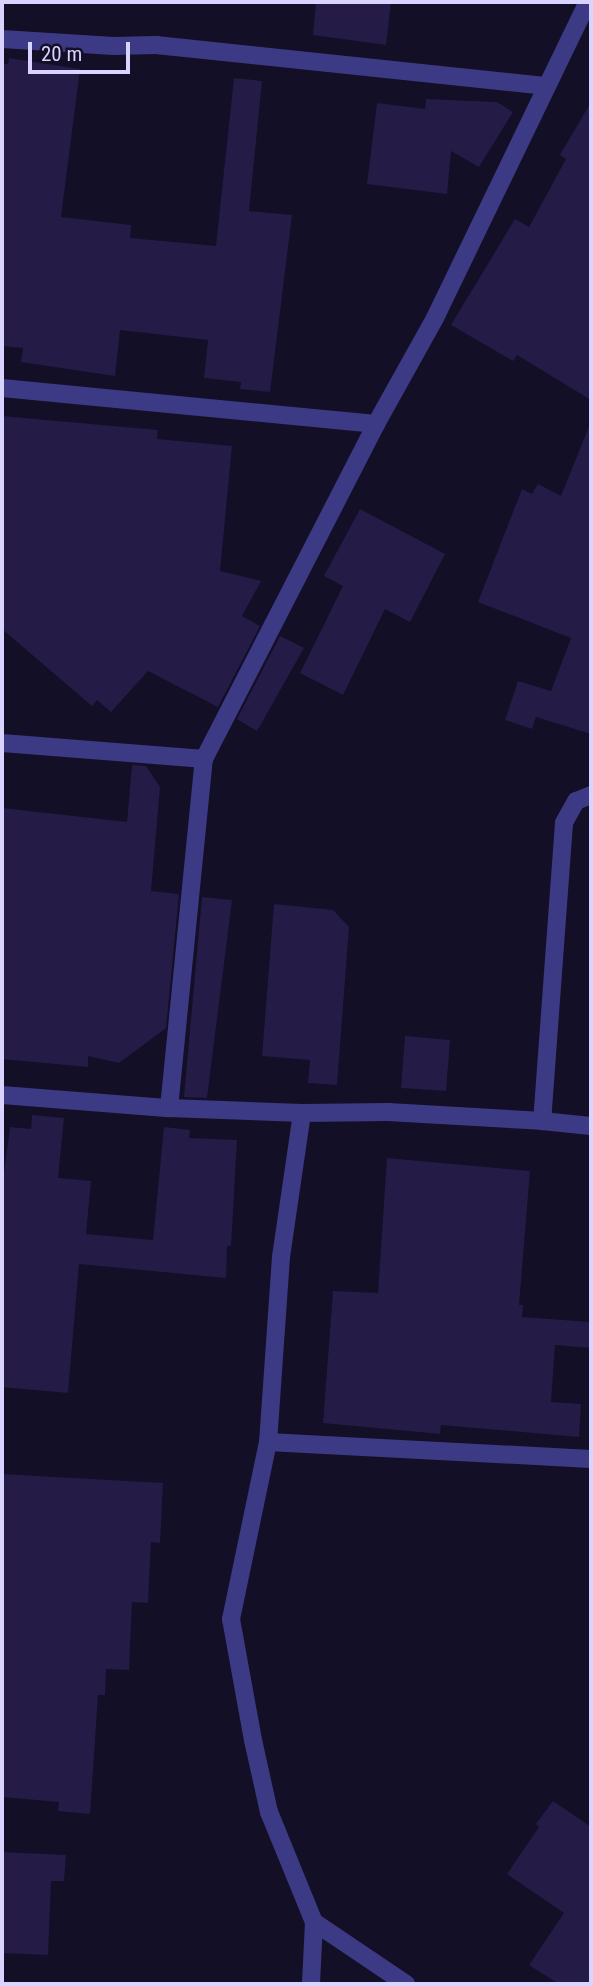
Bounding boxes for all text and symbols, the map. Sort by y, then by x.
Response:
scale bar [32,28,133,72]
text: 20 m [41,42,82,66]

